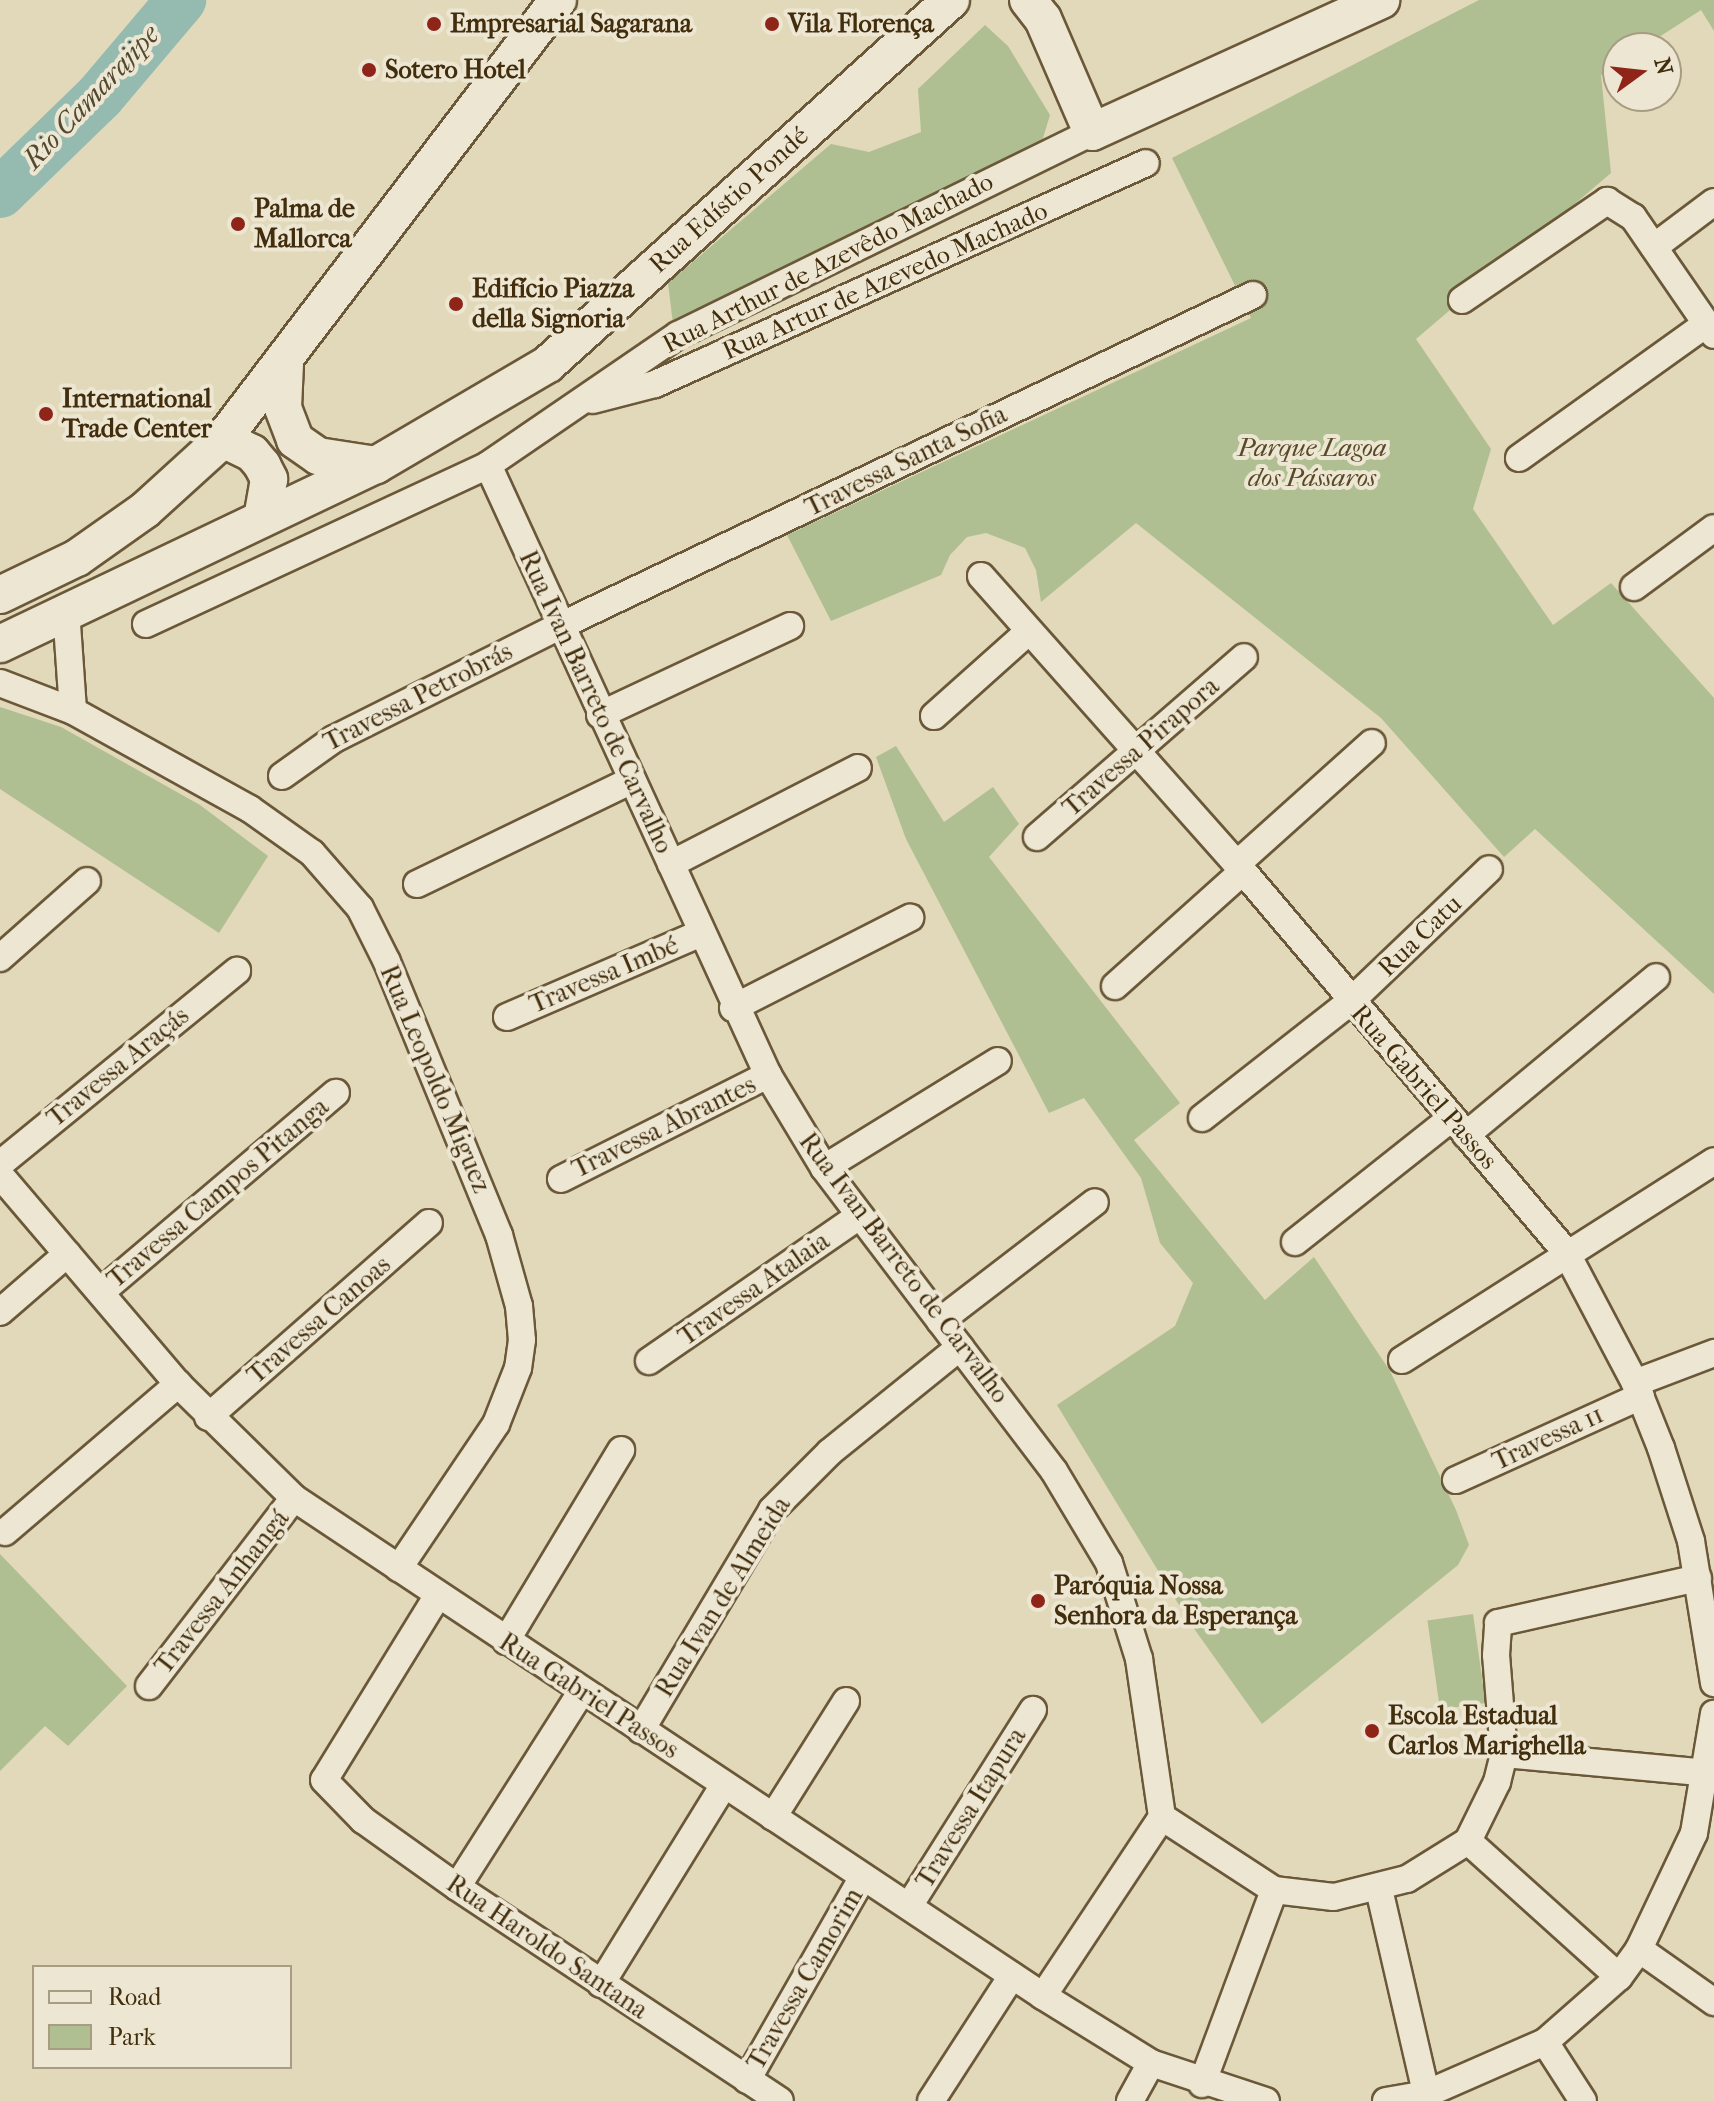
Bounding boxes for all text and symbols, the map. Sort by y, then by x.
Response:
place label: Empresarial Sagarana [450,8,692,40]
place label: Vila Florença [788,8,934,40]
marker: Empresarial Sagarana [425,15,443,33]
marker: Vila Florença [763,15,781,33]
water label: Rio Camarajipe [16,18,166,176]
north arrow [1602,32,1682,112]
place label: Sotero Hotel [385,54,526,86]
text: N [1649,55,1678,78]
marker: Sotero Hotel [360,61,378,79]
street label: Rua Edístio Pondé [643,120,815,280]
street label: Rua Arthur de Azevêdo Machado [658,166,998,360]
place label: Palma de Mallorca [254,193,355,254]
street label: Rua Artur de Azevedo Machado [718,195,1052,367]
marker: Palma de Mallorca [229,215,247,233]
place label: Edifício Piazza della Signoria [472,273,634,334]
marker: Edifício Piazza della Signoria [447,295,465,313]
place label: International Trade Center [62,383,212,444]
street label: Travessa Santa Sofia [800,399,1012,523]
marker: International Trade Center [37,405,55,423]
park label: Parque Lagoa dos Pássaros [1237,432,1387,494]
street label: Rua Ivan Barreto de Carvalho [512,546,680,858]
street label: Travessa Petrobrás [318,636,518,758]
street label: Travessa Pirapora [1056,671,1226,823]
street label: Rua Catu [1372,889,1468,983]
street label: Travessa Imbé [525,930,683,1020]
street label: Rua Leopoldo Miguez [373,960,497,1198]
street label: Rua Gabriel Passos [1344,998,1504,1176]
street label: Travessa Araçás [41,1000,195,1134]
street label: Travessa Abrantes [567,1069,761,1185]
street label: Travessa Campos Pitanga [101,1091,335,1295]
street label: Rua Ivan Barreto de Carvalho [792,1127,1016,1409]
street label: Travessa Atalaia [672,1225,836,1353]
street label: Travessa Canoas [241,1249,397,1391]
street label: Travessa 11 [1487,1399,1609,1477]
street label: Rua Ivan de Almeida [649,1491,797,1703]
street label: Travessa Anhangá [148,1504,296,1680]
place label: Paróquia Nossa Senhora da Esperança [1054,1570,1297,1632]
marker: Paróquia Nossa Senhora da Esperança [1029,1592,1047,1610]
street label: Rua Gabriel Passos [493,1626,685,1766]
place label: Escola Estadual Carlos Marighella [1388,1700,1586,1762]
street label: Travessa Itapura [909,1722,1033,1894]
marker: Escola Estadual Carlos Marighella [1363,1722,1381,1740]
street label: Rua Haroldo Santana [440,1868,654,2026]
street label: Travessa Camorim [740,1882,870,2076]
legend [32,1965,292,2069]
text: Road [108,1983,161,2011]
text: Park [108,2023,156,2051]

